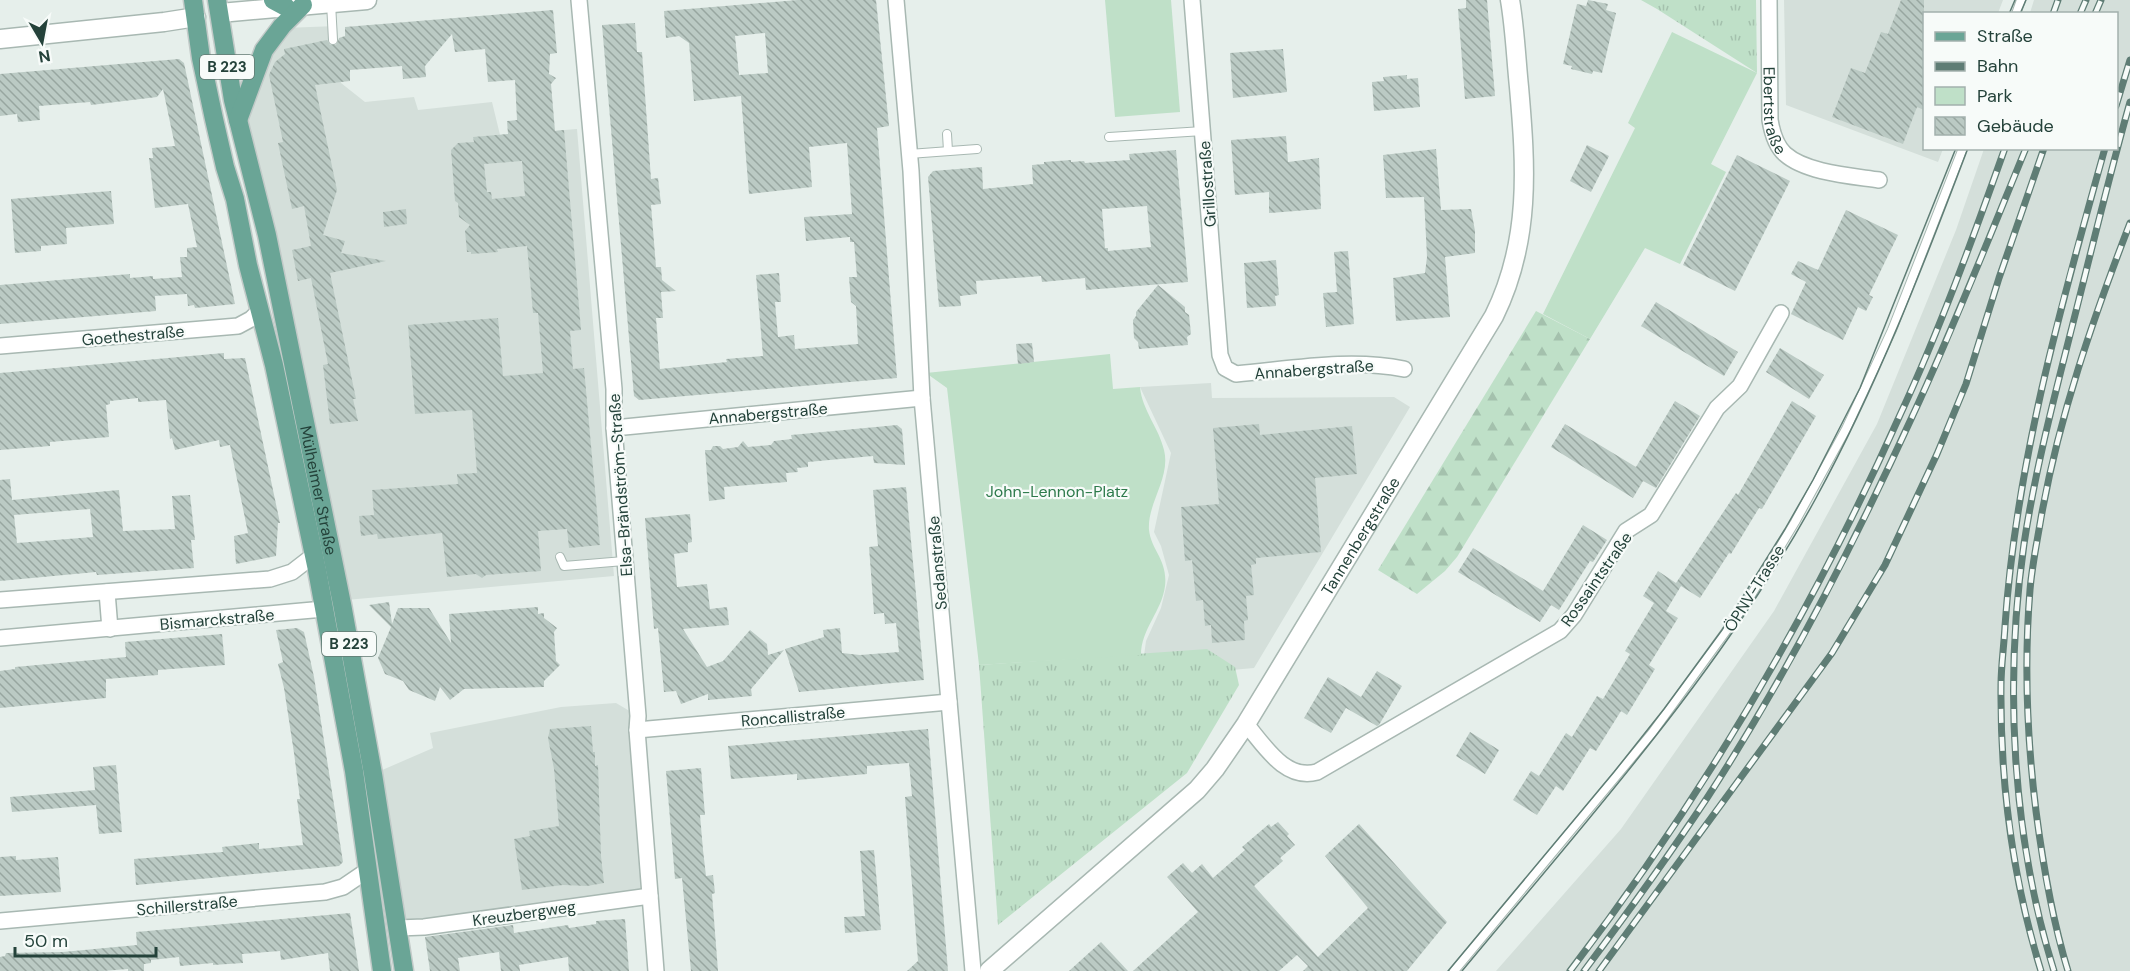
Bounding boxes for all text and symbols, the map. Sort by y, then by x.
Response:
north arrow [12,12,72,72]
legend [1923,12,2118,150]
text: Straße [1977,24,2033,48]
text: N [37,45,52,68]
text: Bahn [1977,54,2018,78]
road number: B 223 [200,55,254,79]
street label: Ebertstraße [1759,67,1791,159]
text: Park [1977,84,2013,108]
text: Gebäude [1977,114,2054,138]
street label: Grillostraße [1194,140,1221,228]
street label: Goethestraße [81,321,185,350]
street label: Annabergstraße [1254,355,1374,384]
street label: Elsa-Brändström-Straße [604,393,637,577]
street label: Annabergstraße [708,398,828,429]
street label: Mülheimer Straße [295,424,342,557]
street label: Tannenbergstraße [1317,473,1405,599]
park label: John-Lennon-Platz [986,481,1128,502]
street label: Sedanstraße [923,515,952,611]
street label: Rossaintstraße [1556,528,1637,631]
street label: ÖPNV-Trasse [1719,541,1789,636]
street label: Bismarckstraße [159,604,275,635]
road number: B 223 [322,632,376,656]
street label: Roncallistraße [740,701,846,732]
street label: Schillerstraße [136,891,239,920]
street label: Kreuzbergweg [471,896,577,931]
scale bar [15,920,156,958]
text: 50 m [24,929,68,953]

